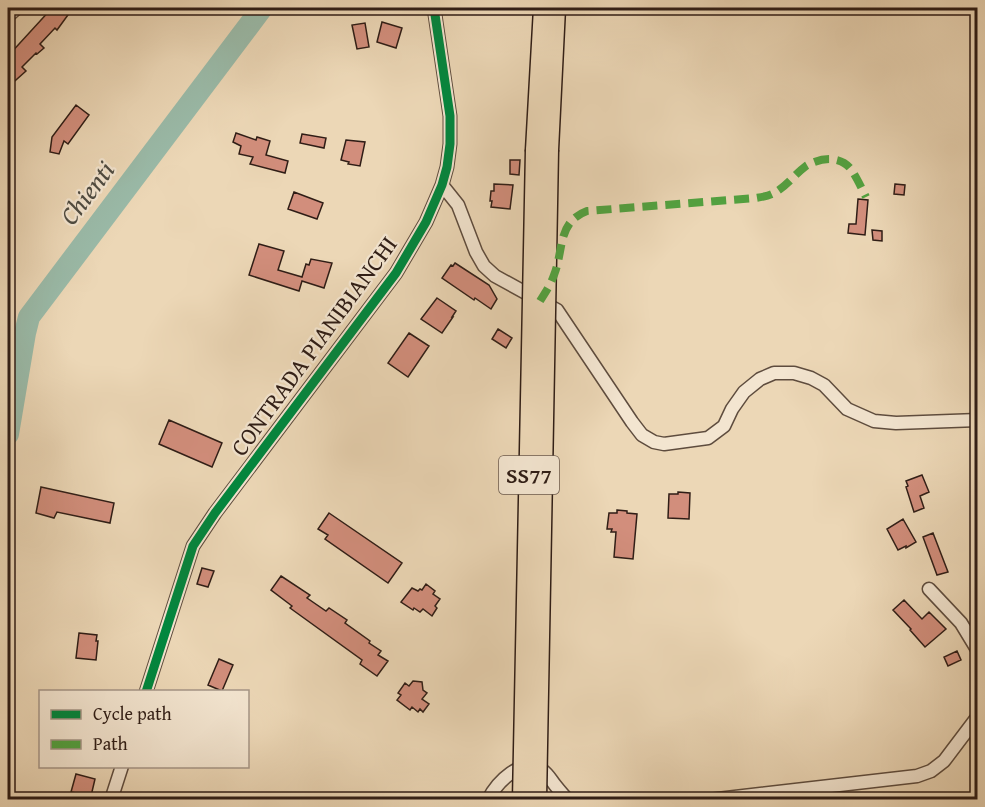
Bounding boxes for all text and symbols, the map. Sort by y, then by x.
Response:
water label: Chienti [50,152,124,233]
street label: CONTRADA PIANIBIANCHI [222,228,405,463]
road number: SS77 [499,456,559,494]
legend [39,690,249,768]
text: Cycle path [93,700,172,727]
text: Path [93,730,128,757]

